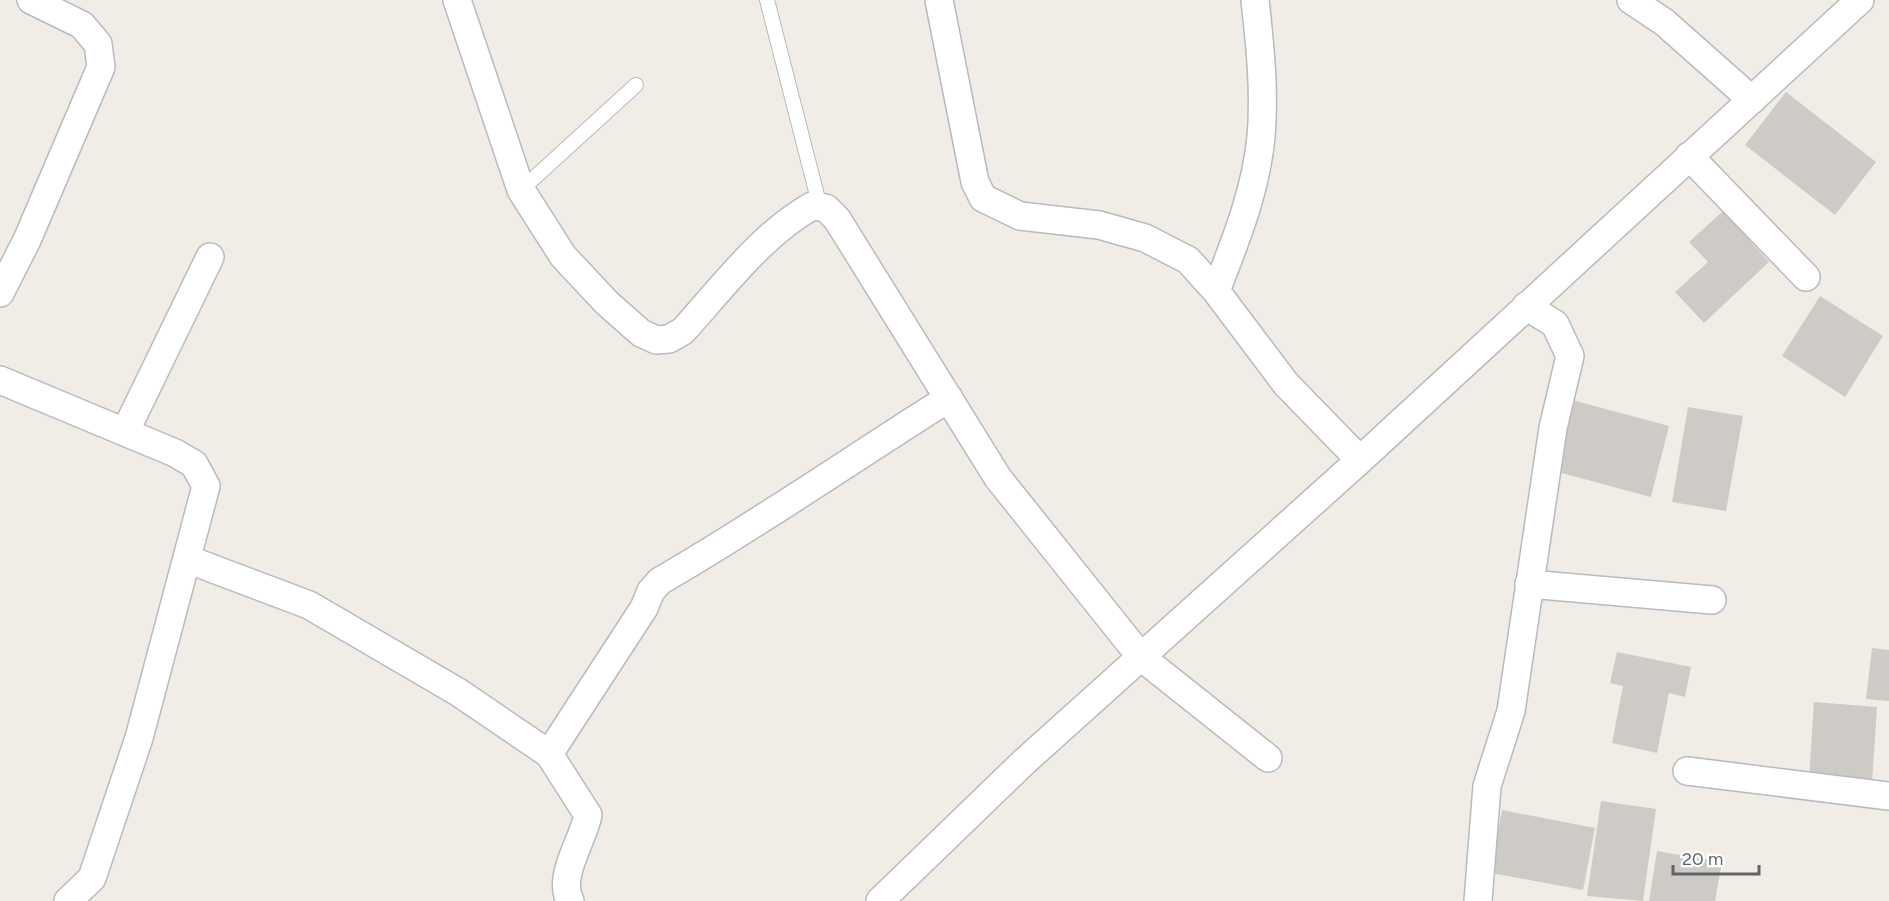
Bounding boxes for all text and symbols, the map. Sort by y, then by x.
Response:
scale bar [1673,838,1758,876]
text: 20 m [1682,848,1723,870]

